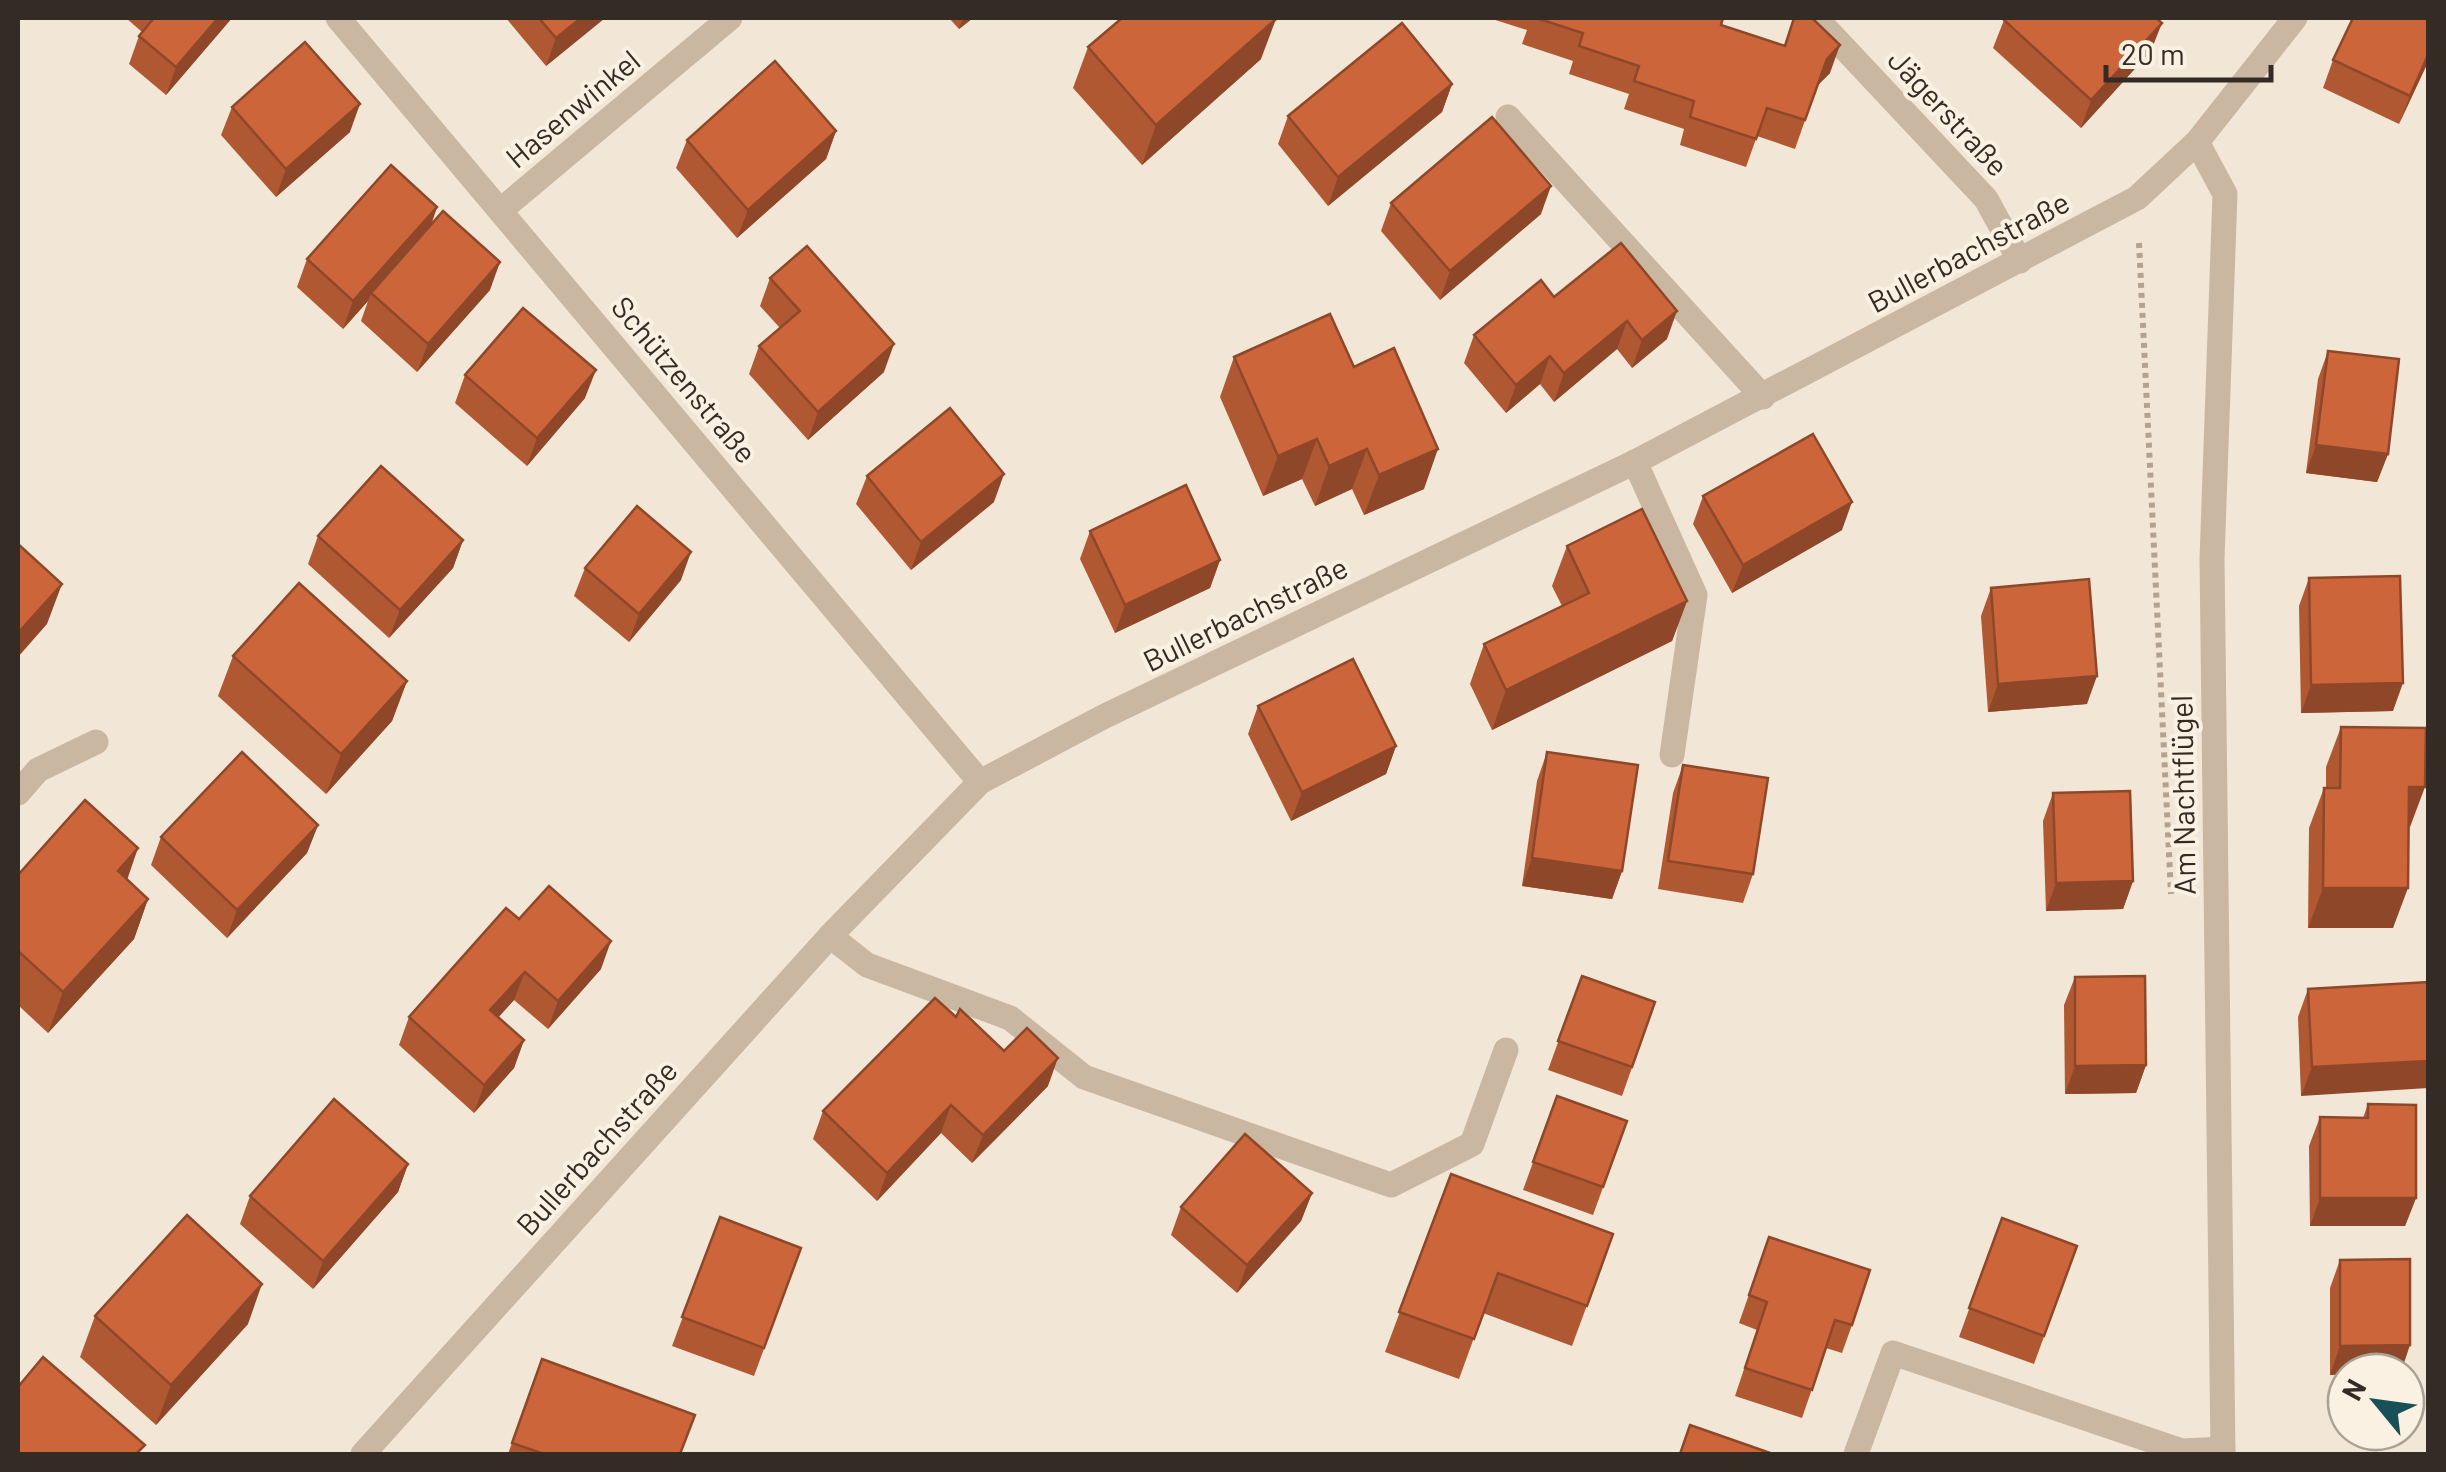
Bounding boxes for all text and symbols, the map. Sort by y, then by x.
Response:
scale bar [2106,20,2271,82]
text: 20 m [2121,35,2185,71]
street label: Hasenwinkel [498,41,646,175]
street label: Jägerstraße [1881,41,2017,183]
street label: Bullerbachstraße [1861,183,2075,319]
street label: Schützenstraße [605,288,765,470]
street label: Bullerbachstraße [1137,548,1353,678]
street label: Am Nachtflügel [2162,695,2202,895]
street label: Bullerbachstraße [508,1052,684,1242]
north arrow [2326,1352,2426,1452]
text: N [2334,1373,2373,1406]

